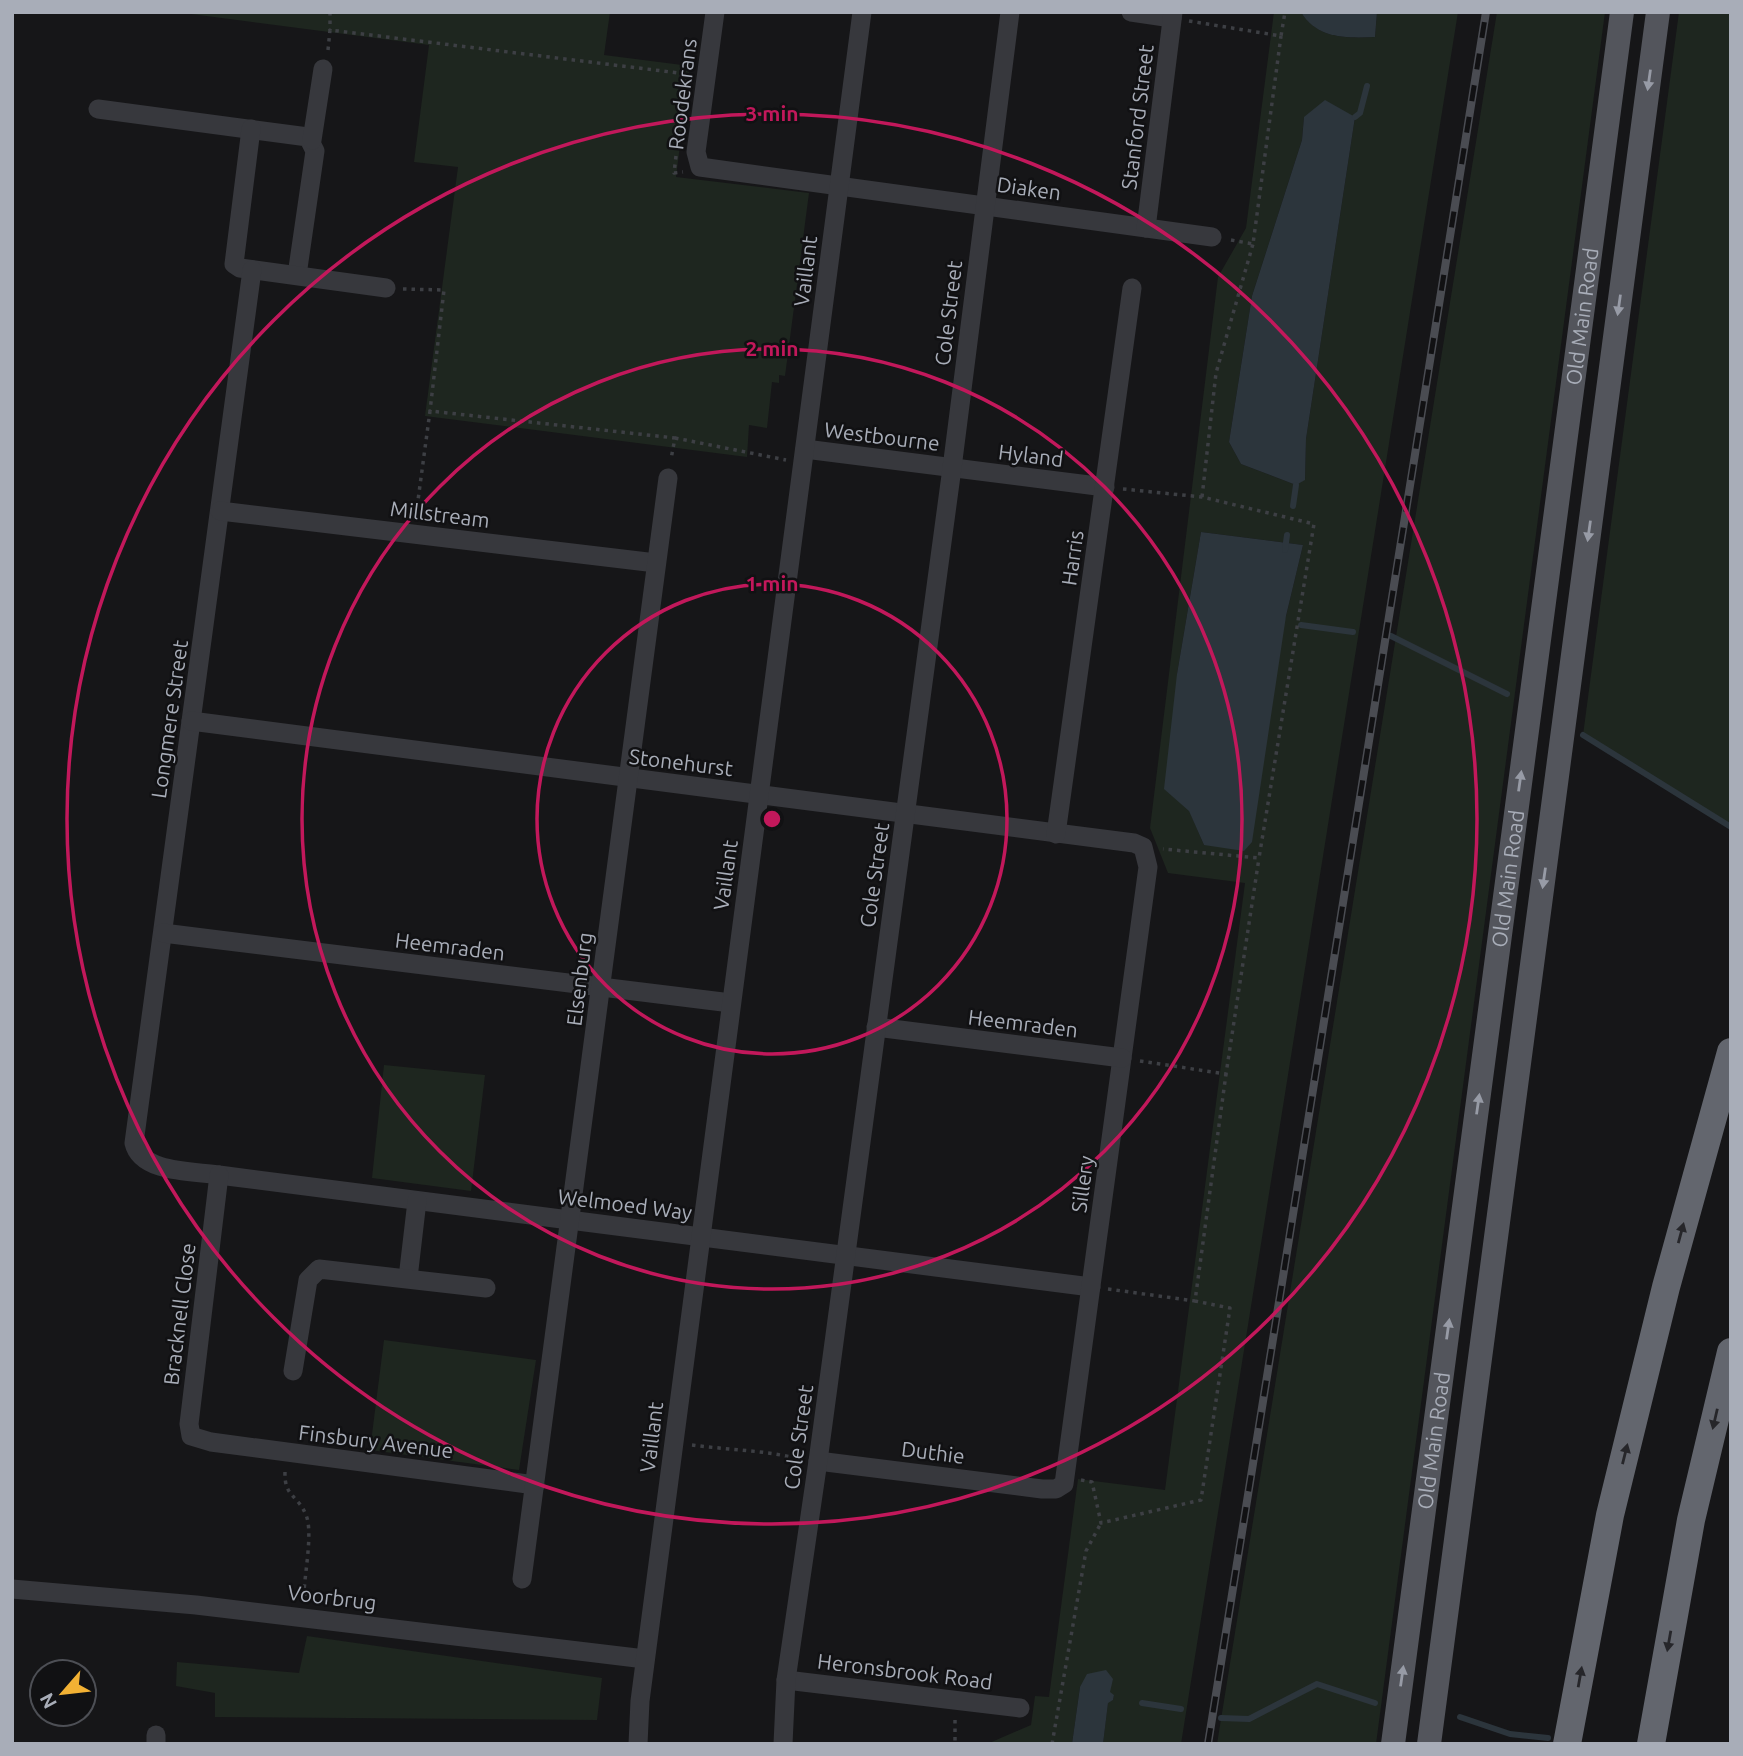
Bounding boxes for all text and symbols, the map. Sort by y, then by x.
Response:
street label: Roodekrans [663,37,701,151]
street label: Stanford Street [1116,43,1158,191]
one-way arrow [1643,69,1654,91]
text: 3 min [745,101,799,125]
street label: Diaken [995,172,1063,204]
street label: Vaillant [789,234,821,308]
street label: Old Main Road [1561,246,1603,387]
street label: Cole Street [930,259,966,367]
one-way arrow [1613,295,1624,317]
text: 2 min [745,336,799,360]
street label: Westbourne [823,417,941,455]
street label: Hyland [997,439,1065,471]
street label: Millstream [389,496,491,532]
one-way arrow [1584,520,1595,542]
street label: Harris [1056,529,1088,587]
text: 1 min [745,571,799,595]
street label: Longmere Street [146,638,192,800]
street label: Stonehurst [628,744,734,780]
one-way arrow [1515,770,1526,792]
centre of rings [760,807,784,831]
street label: Old Main Road [1486,808,1528,949]
street label: Cole Street [855,821,893,929]
street label: Vaillant [708,838,742,912]
one-way arrow [1538,867,1549,889]
street label: Heemraden [394,927,506,965]
street label: Elsenburg [561,931,597,1027]
street label: Heemraden [967,1004,1079,1042]
one-way arrow [1472,1092,1483,1114]
street label: Sillery [1066,1154,1098,1214]
street label: Welmoed Way [556,1184,694,1224]
one-way arrow [1676,1222,1686,1243]
street label: Bracknell Close [158,1241,200,1387]
one-way arrow [1443,1318,1454,1340]
street label: Old Main Road [1412,1370,1454,1511]
street label: Cole Street [779,1383,817,1491]
street label: Vaillant [635,1400,667,1474]
one-way arrow [1709,1408,1720,1430]
street label: Finsbury Avenue [297,1420,455,1462]
street label: Duthie [900,1436,966,1468]
one-way arrow [1620,1443,1631,1465]
street label: Voorbrug [286,1580,378,1614]
one-way arrow [1664,1630,1675,1652]
street label: Heronsbrook Road [816,1648,994,1694]
north arrow [28,1658,98,1728]
one-way arrow [1397,1665,1408,1687]
one-way arrow [1575,1666,1586,1688]
text: N [35,1690,61,1712]

